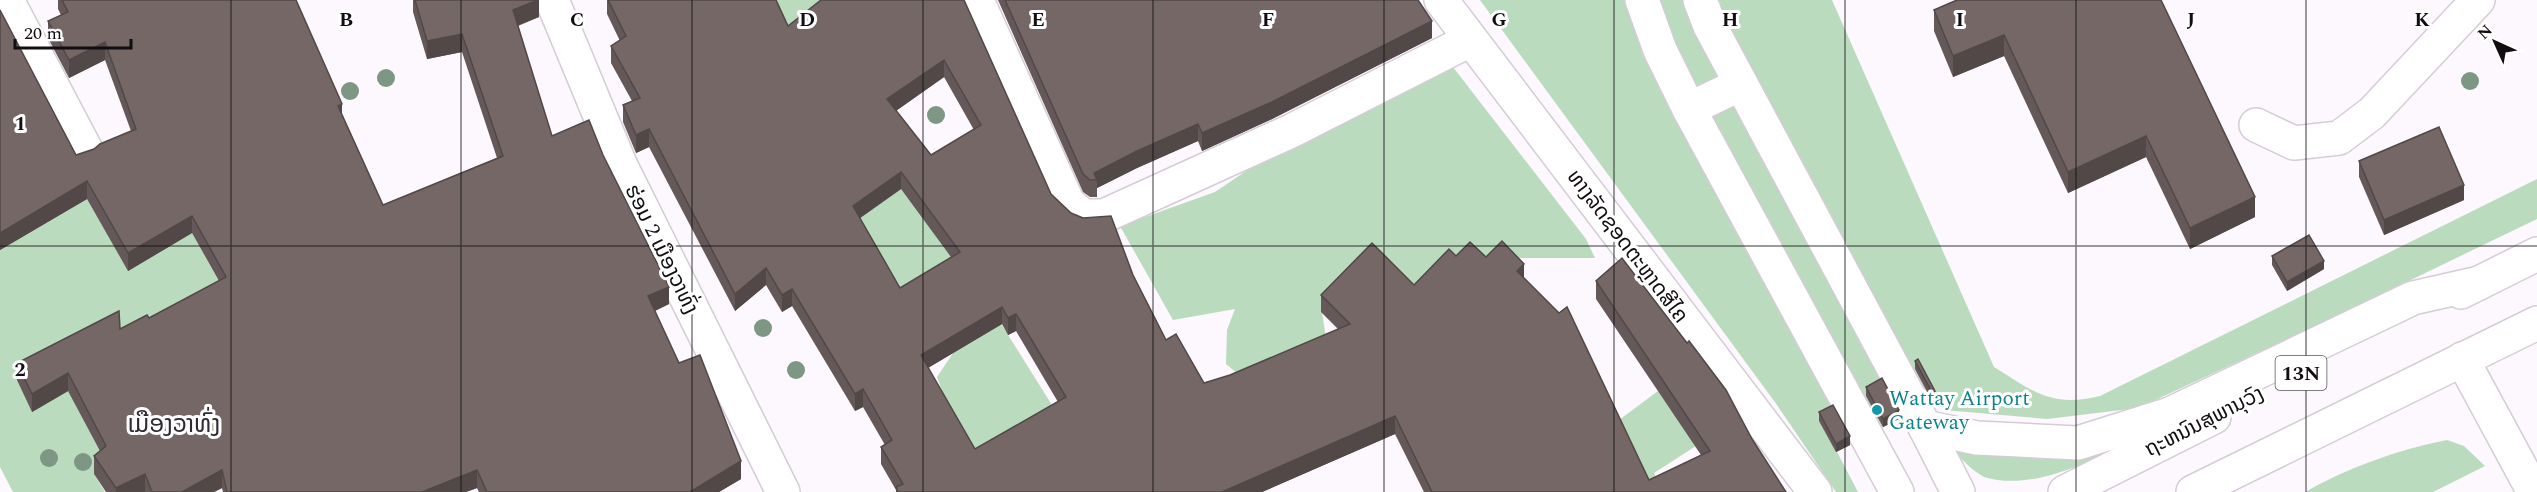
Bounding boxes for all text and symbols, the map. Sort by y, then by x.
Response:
text: B [339,5,353,35]
text: C [570,5,584,35]
text: D [799,5,815,35]
text: E [1031,5,1045,35]
text: F [1262,5,1274,35]
text: G [1491,5,1507,35]
text: H [1722,5,1738,35]
text: I [1956,5,1964,35]
text: J [2187,5,2195,35]
text: K [2414,5,2430,35]
scale bar [15,12,130,50]
north arrow [2465,12,2525,72]
text: N [2472,19,2498,45]
text: 20 m [24,20,62,47]
text: 1 [14,109,26,139]
street label: ທາງລັດຊອດຕະຫຼາດສີໄຄ [1559,163,1696,330]
street label: ຮ່ອມ 2 ເມືອງວາທົ່ງ [616,179,706,320]
text: 2 [14,355,26,385]
road number: 13N [2276,356,2326,390]
street label: ຖະຫນົນສຸພານຸວົງ [2139,378,2270,466]
place label: Wattay Airport Gateway [1889,383,2030,439]
marker: Wattay Airport Gateway [1870,403,1884,417]
district label: ເມືອງວາທົ່ງ [128,406,220,443]

